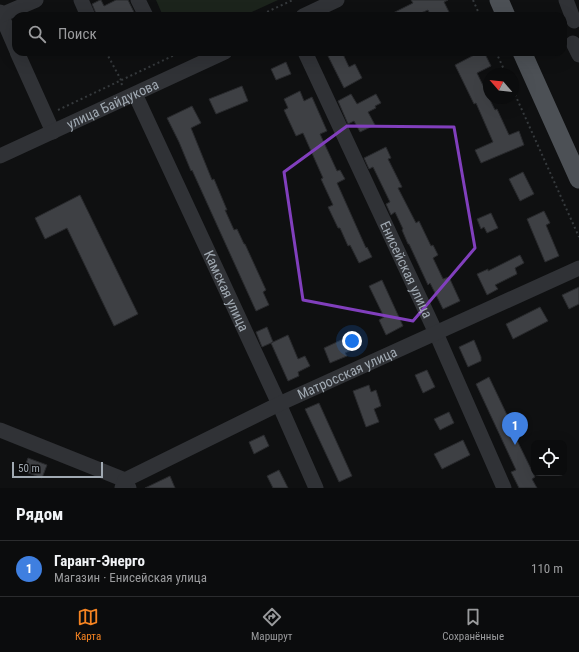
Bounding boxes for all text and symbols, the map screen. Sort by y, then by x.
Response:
search box [12,12,567,56]
icon: search [26,23,48,45]
text: Поиск [58,25,97,43]
north arrow [483,68,519,104]
street label: улица Байдукова [64,76,161,132]
street label: Енисейская улица [377,218,436,321]
street label: Камская улица [201,248,252,334]
your location [342,331,362,351]
street label: Матросская улица [295,344,399,403]
pin: 1 [502,412,528,445]
map controls [531,440,567,476]
button: locate [531,440,567,476]
scale bar [12,460,103,479]
text: 50 m [18,462,40,475]
text: Рядом [16,504,63,524]
text: Гарант-Энерго [54,552,145,570]
text: 1 [26,561,32,576]
text: 110 m [531,561,563,576]
text: Магазин · Енисейская улица [54,570,207,585]
tab: Карта [75,606,101,643]
tab: Маршрут [251,606,292,643]
tab: Сохранённые [442,606,504,643]

